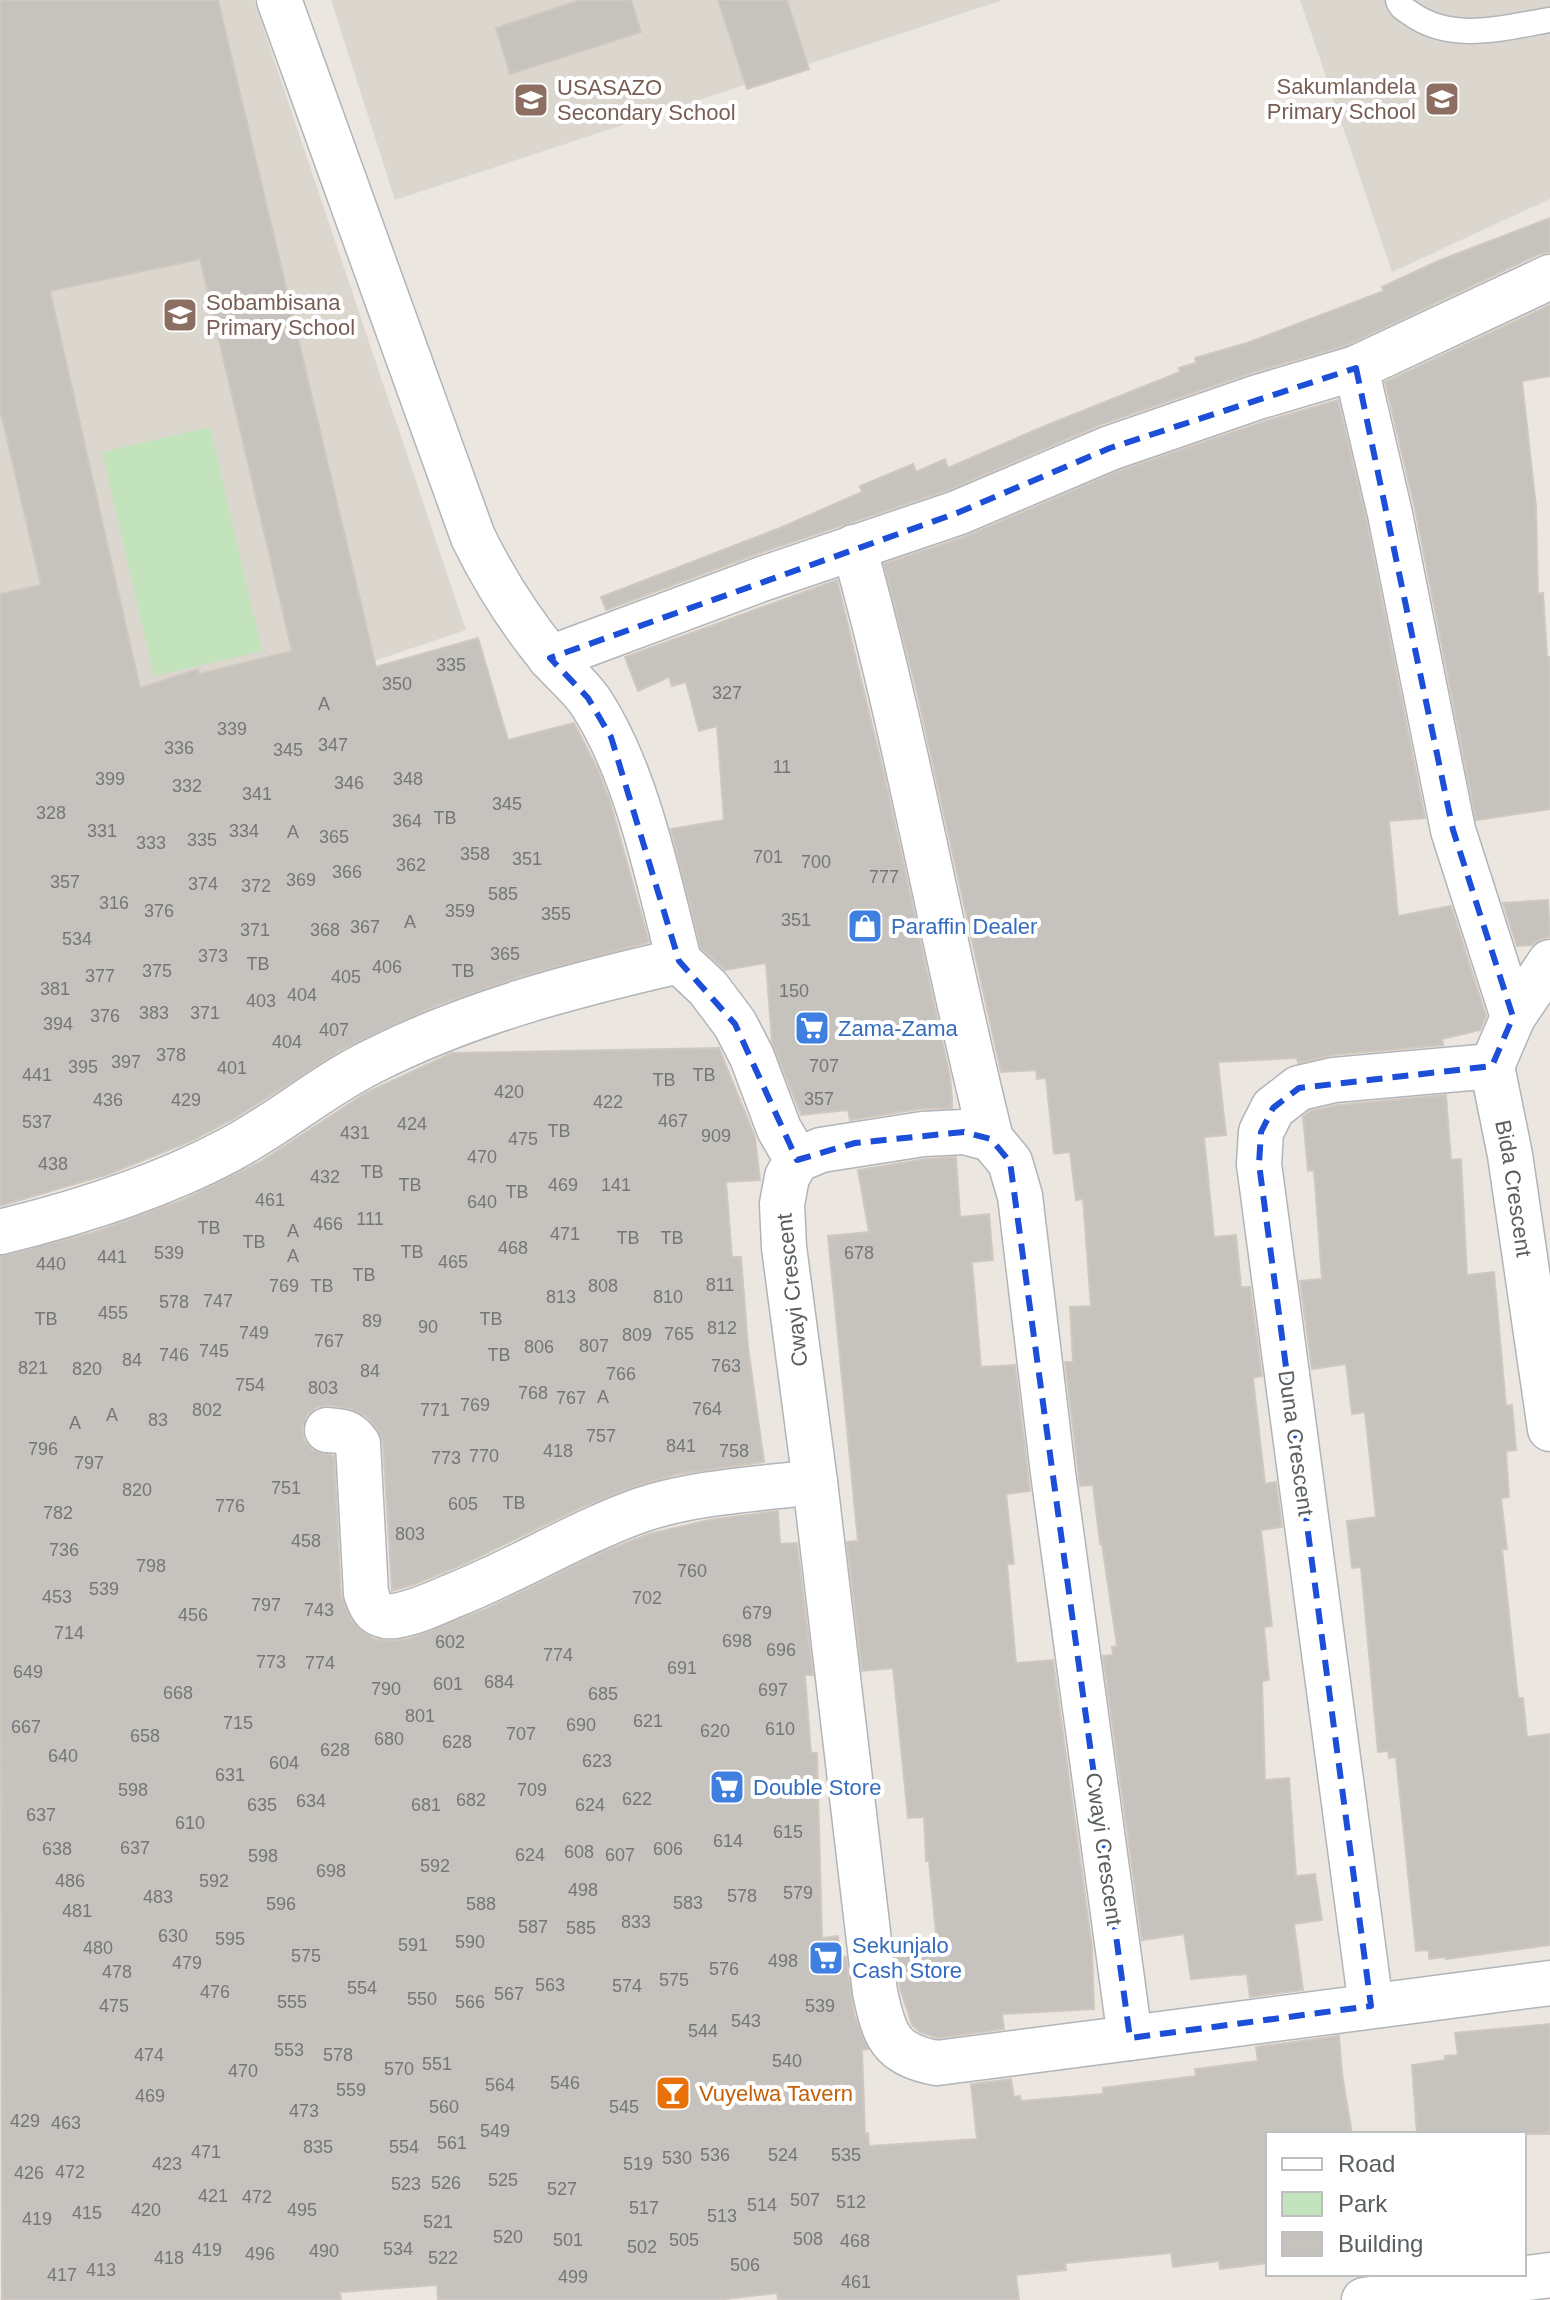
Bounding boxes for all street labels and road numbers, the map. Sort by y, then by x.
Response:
street label: Bida Crescent [1491,1118,1537,1258]
street label: Cwayi Crescent [772,1212,812,1368]
street label: Duna Crescent [1273,1369,1319,1517]
street label: Cwayi Crescent [1081,1771,1127,1927]

